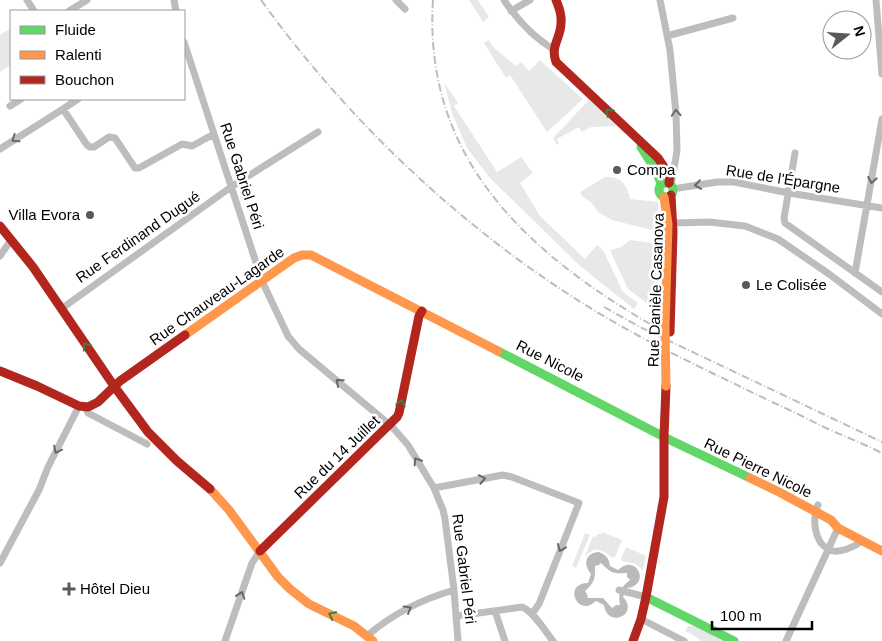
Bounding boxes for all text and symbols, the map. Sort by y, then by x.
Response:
legend [10,10,185,100]
north arrow [822,10,872,60]
text: Fluide [55,21,96,38]
text: N [850,24,869,38]
text: Ralenti [55,46,102,63]
text: Bouchon [55,71,114,88]
one-way arrow [606,109,615,118]
one-way arrow [670,109,681,117]
street label: Rue Gabriel Péri [217,120,268,231]
one-way arrow [11,133,21,142]
place label: Compa [627,161,676,178]
street label: Rue de l'Épargne [725,161,841,196]
marker: Compa [611,164,623,176]
one-way arrow [867,175,877,184]
one-way arrow [694,179,702,190]
street label: Rue Ferdinand Dugué [72,187,203,286]
place label: Villa Evora [9,206,81,223]
marker: Villa Evora [84,209,96,221]
street label: Rue Danièle Casanova [644,212,667,367]
street label: Rue Chauveau-Lagarde [146,243,287,348]
place label: Le Colisée [756,276,827,293]
marker: Le Colisée [740,279,752,291]
street label: Rue Nicole [514,336,587,385]
one-way arrow [83,342,92,352]
one-way arrow [336,379,345,388]
one-way arrow [395,399,406,407]
street label: Rue du 14 Juillet [291,411,383,502]
street label: Rue Pierre Nicole [702,434,815,501]
one-way arrow [53,444,63,453]
one-way arrow [414,457,424,466]
one-way arrow [478,474,486,485]
street label: Rue Gabriel Péri [449,513,480,625]
one-way arrow [557,543,567,552]
place label: Hôtel Dieu [80,580,150,597]
marker: Hôtel Dieu [62,582,76,596]
one-way arrow [235,591,245,600]
scale bar [712,598,812,630]
one-way arrow [402,605,411,615]
text: 100 m [720,607,762,624]
one-way arrow [328,611,337,621]

